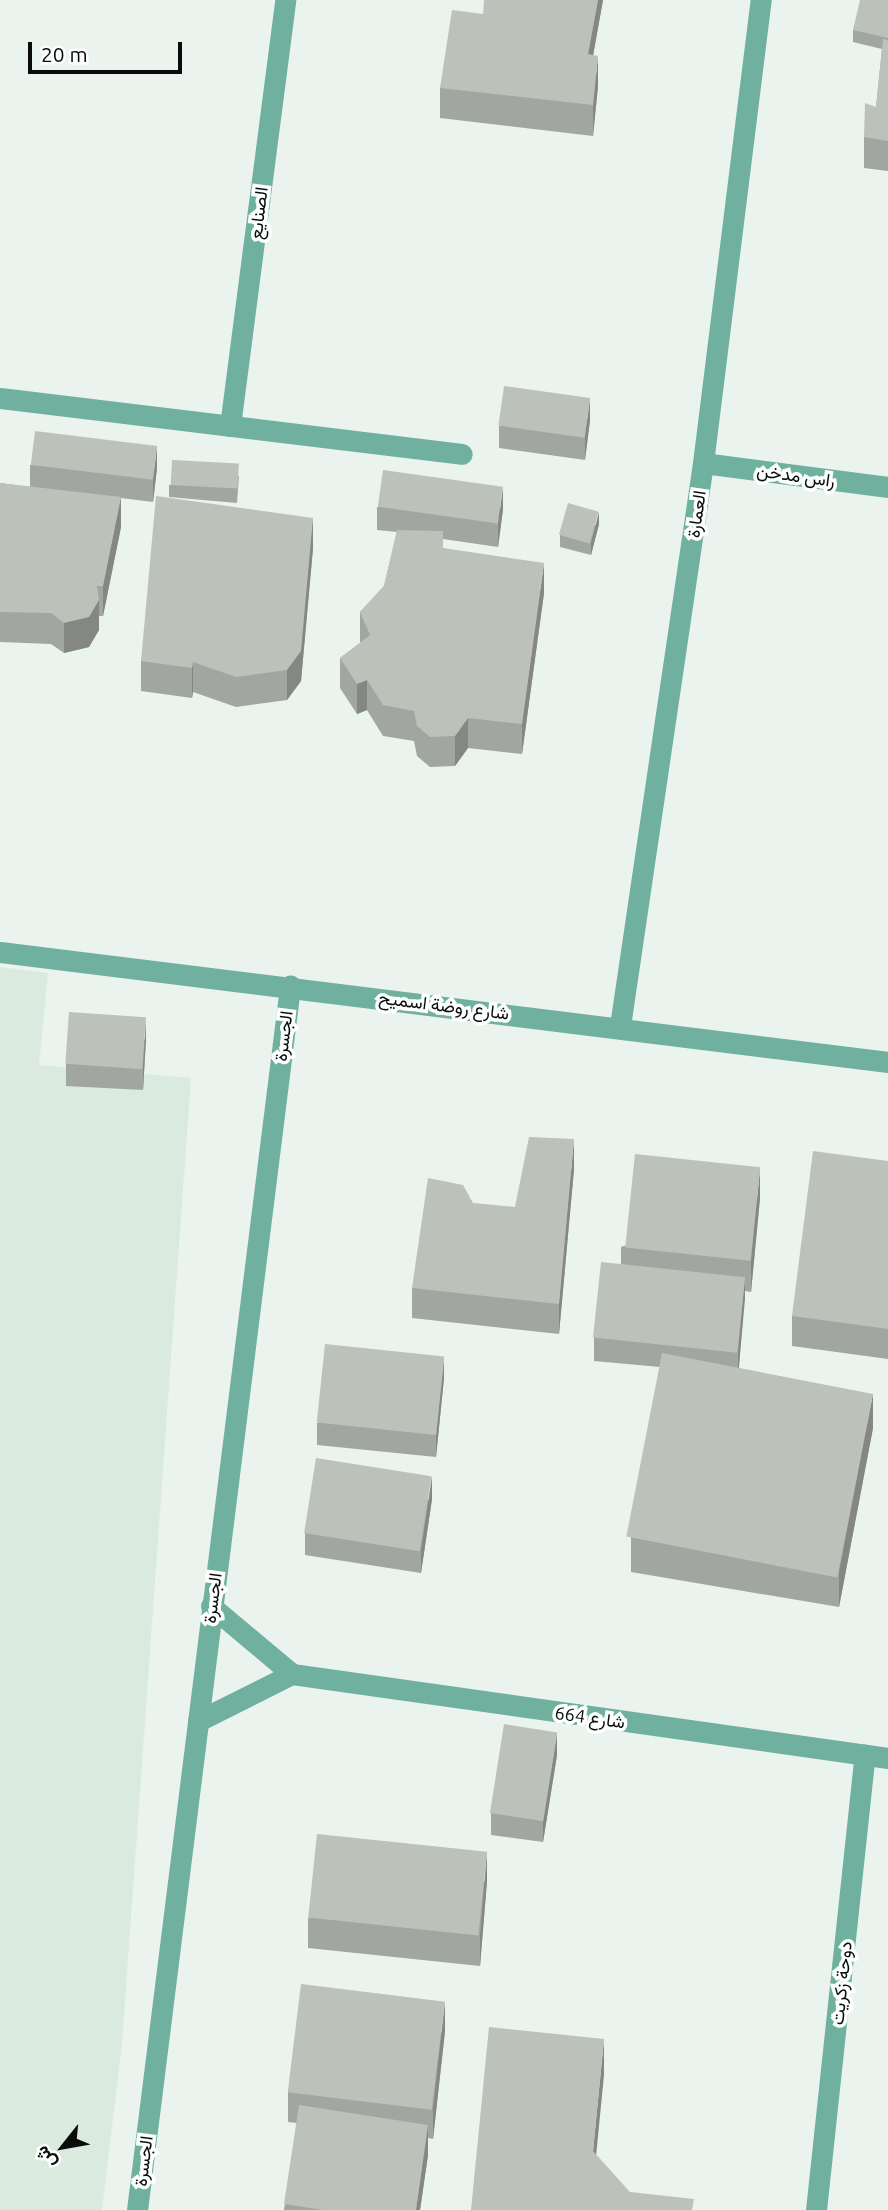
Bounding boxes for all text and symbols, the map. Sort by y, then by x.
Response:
scale bar [32,28,186,72]
text: 20 m [41,42,88,66]
street label: الصنايع [244,185,272,241]
street label: راس مدخن [756,459,836,491]
street label: العمارة [682,489,710,539]
street label: شارع روضة اسميح [378,986,510,1024]
street label: الجسرة [269,1009,297,1063]
street label: الجسرة [198,1571,226,1625]
street label: شارع 664 [553,1701,627,1733]
street label: دوحة زكريت [826,1940,856,2026]
north arrow [28,2112,98,2182]
street label: الجسرة [129,2134,157,2188]
text: ش [30,2142,60,2173]

